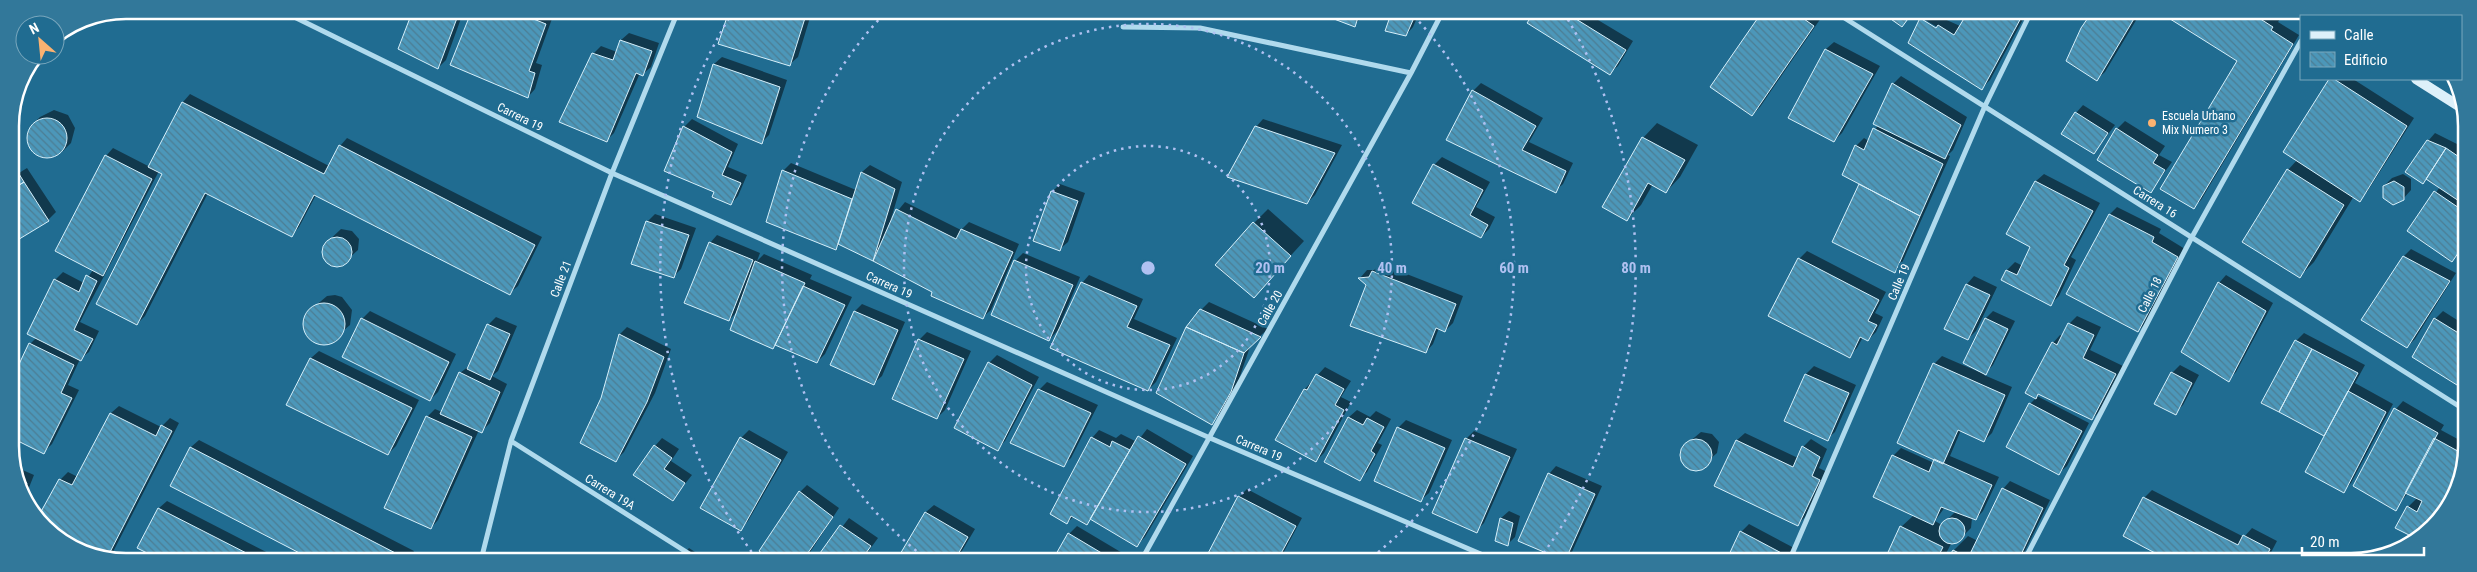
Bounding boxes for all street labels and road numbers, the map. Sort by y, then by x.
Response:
street label: Carrera 19 [495,100,545,134]
street label: Carrera 16 [2130,183,2180,221]
street label: Calle 21 [548,259,574,299]
street label: Calle 19 [1885,262,1913,302]
street label: Carrera 19 [864,269,914,301]
street label: Calle 18 [2135,275,2165,315]
street label: Calle 20 [1255,288,1285,328]
street label: Carrera 19 [1234,432,1284,464]
street label: Carrera 19A [583,471,638,513]

